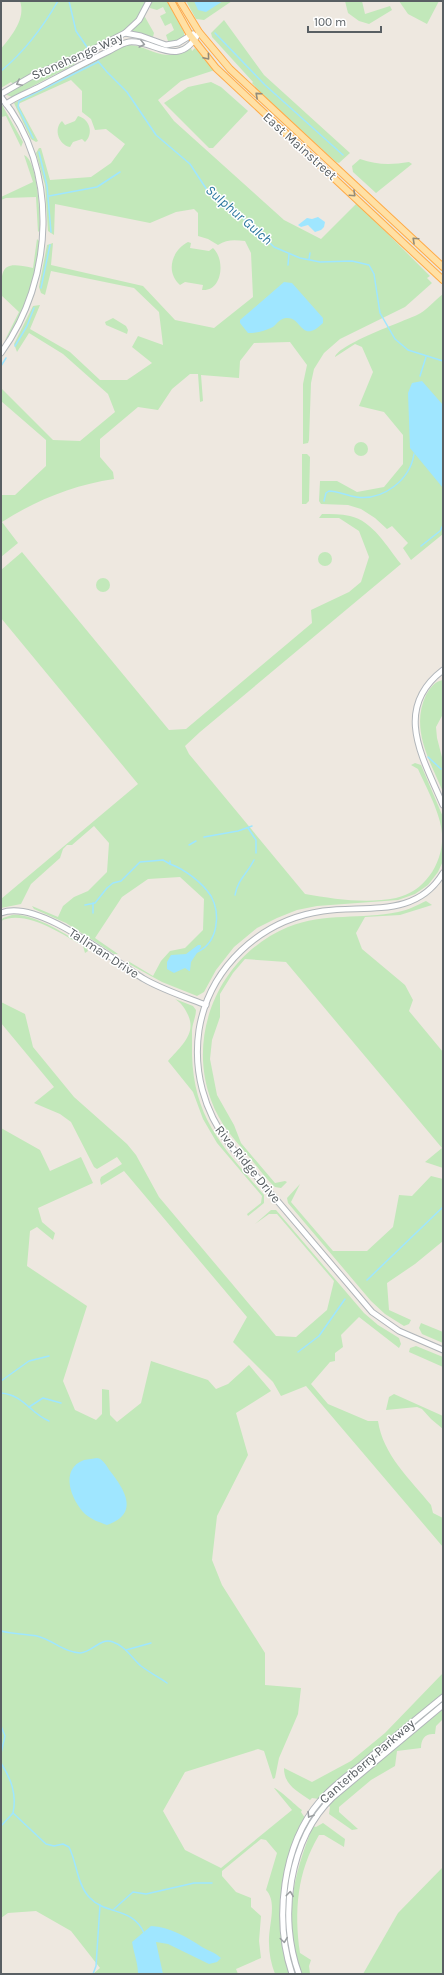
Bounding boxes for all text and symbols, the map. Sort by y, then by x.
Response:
scale bar [308,8,381,34]
text: 100 m [314,15,346,29]
street label: Stonehenge Way [29,29,125,83]
one-way arrow [138,39,145,48]
one-way arrow [202,53,209,60]
one-way arrow [16,78,23,86]
one-way arrow [255,93,262,100]
street label: East Mainstreet [260,109,340,183]
water label: Sulphur Gulch [202,181,276,249]
one-way arrow [348,189,355,196]
one-way arrow [412,238,420,245]
street label: Tallman Drive [66,925,142,981]
street label: Riva Ridge Drive [212,1122,284,1206]
street label: Canterberry Parkway [316,1716,418,1806]
one-way arrow [307,1811,314,1818]
one-way arrow [285,1891,294,1897]
one-way arrow [279,1937,288,1943]

